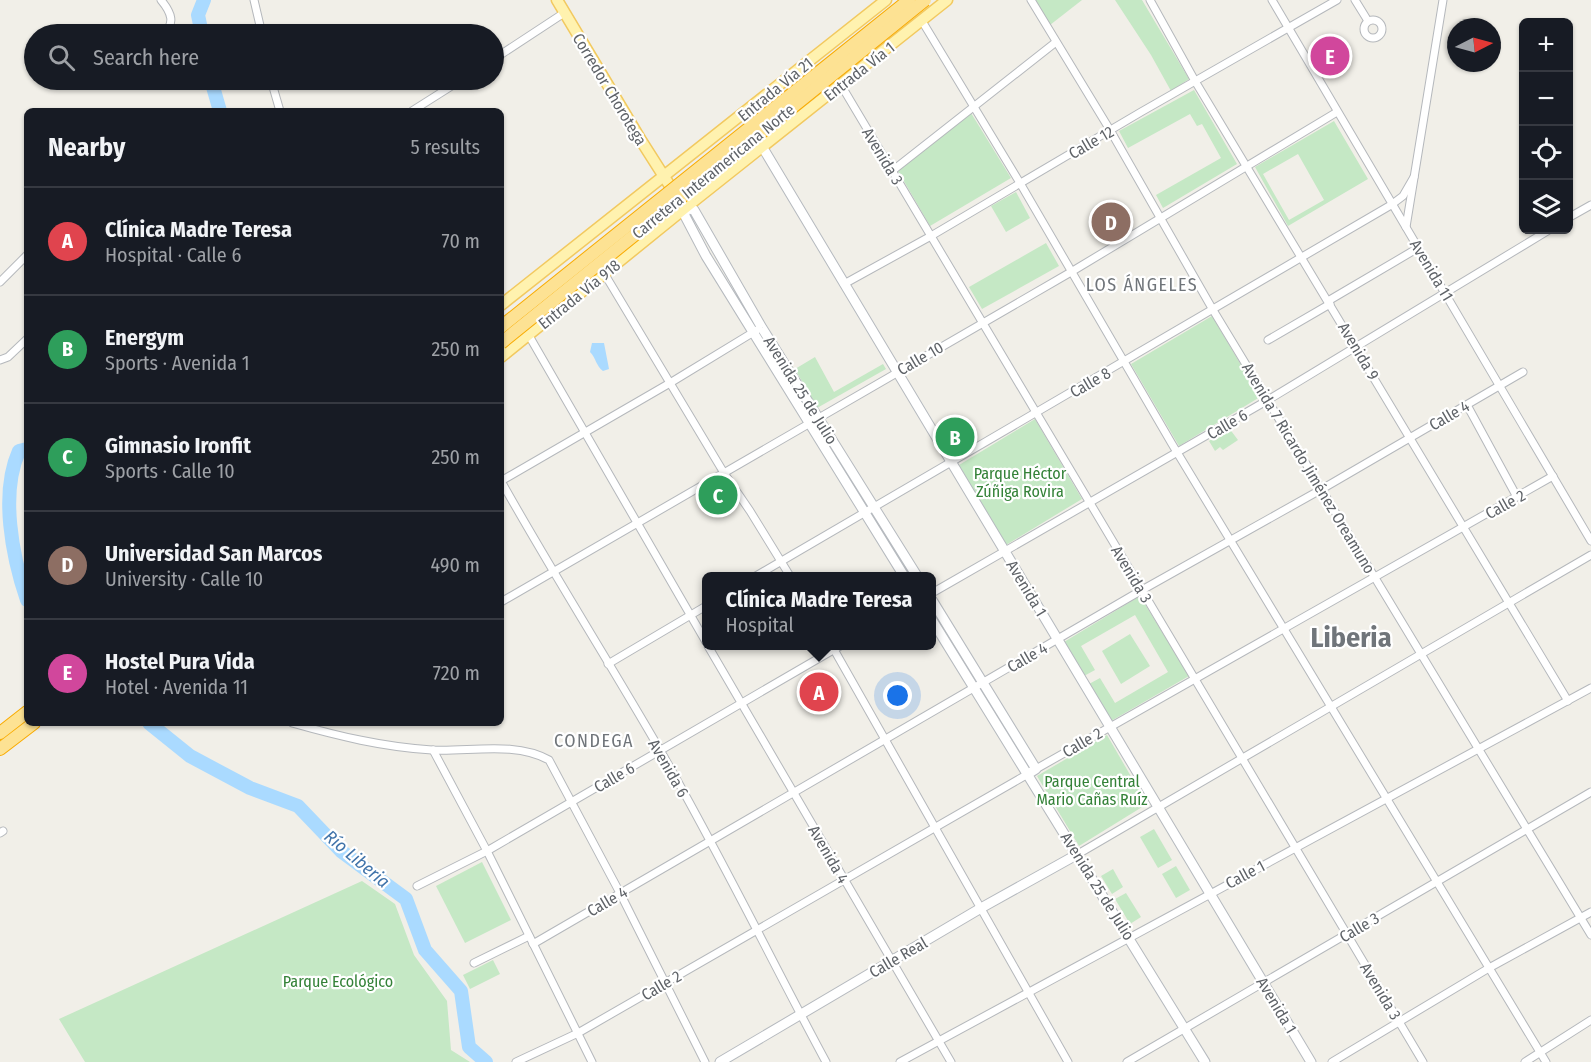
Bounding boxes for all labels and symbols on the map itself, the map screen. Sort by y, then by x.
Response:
north arrow [1447,18,1501,72]
street label: Corredor Chorotega [569,30,651,149]
pin: E [1310,34,1350,78]
street label: Entrada Vía 1 [820,38,898,105]
street label: Entrada Vía 21 [734,53,817,125]
street label: Carretera Interamericana Norte [628,100,798,243]
street label: Calle 12 [1065,122,1117,163]
street label: Avenida 3 [858,124,907,188]
pin: D [1092,200,1130,244]
street label: Avenida 11 [1406,236,1457,304]
street label: Entrada Vía 918 [535,256,624,333]
district label: LOS ÁNGELES [1086,273,1198,296]
street label: Avenida 9 [1334,319,1383,384]
street label: Avenida 25 de Julio [760,333,841,448]
street label: Calle 10 [894,338,947,379]
street label: Avenida 7 Ricardo Jiménez Oreamuno [1238,359,1379,577]
street label: Calle 8 [1067,363,1114,402]
street label: Calle 4 [1426,396,1473,435]
street label: Calle 6 [1204,405,1251,444]
pin: B [936,414,974,460]
park label: Parque Héctor Zúñiga Rovira [974,464,1067,501]
pin: C [698,472,738,518]
street label: Calle 2 [1482,486,1529,523]
street label: Avenida 3 [1107,542,1156,606]
street label: Avenida 1 [1002,557,1051,620]
district label: Liberia [1310,621,1392,654]
street label: Calle 4 [1004,638,1051,677]
pin: A [800,670,838,714]
your location [883,681,912,710]
street label: Calle 2 [1059,724,1106,761]
district label: CONDEGA [554,730,634,752]
street label: Avenida 6 [644,736,693,801]
street label: Calle 6 [591,758,638,797]
park label: Parque Central Mario Cañas Ruíz [1036,772,1148,809]
street label: Avenida 4 [804,822,853,887]
water label: Río Liberia [320,825,394,893]
street label: Avenida 25 de Julio [1057,829,1138,944]
street label: Calle 1 [1222,856,1268,893]
street label: Calle 4 [584,882,631,921]
street label: Calle 3 [1336,908,1383,946]
street label: Calle Real [866,933,931,982]
street label: Avenida 3 [1356,959,1405,1023]
street label: Calle 2 [638,967,685,1004]
park label: Parque Ecológico [283,972,393,991]
street label: Avenida 1 [1252,974,1301,1037]

